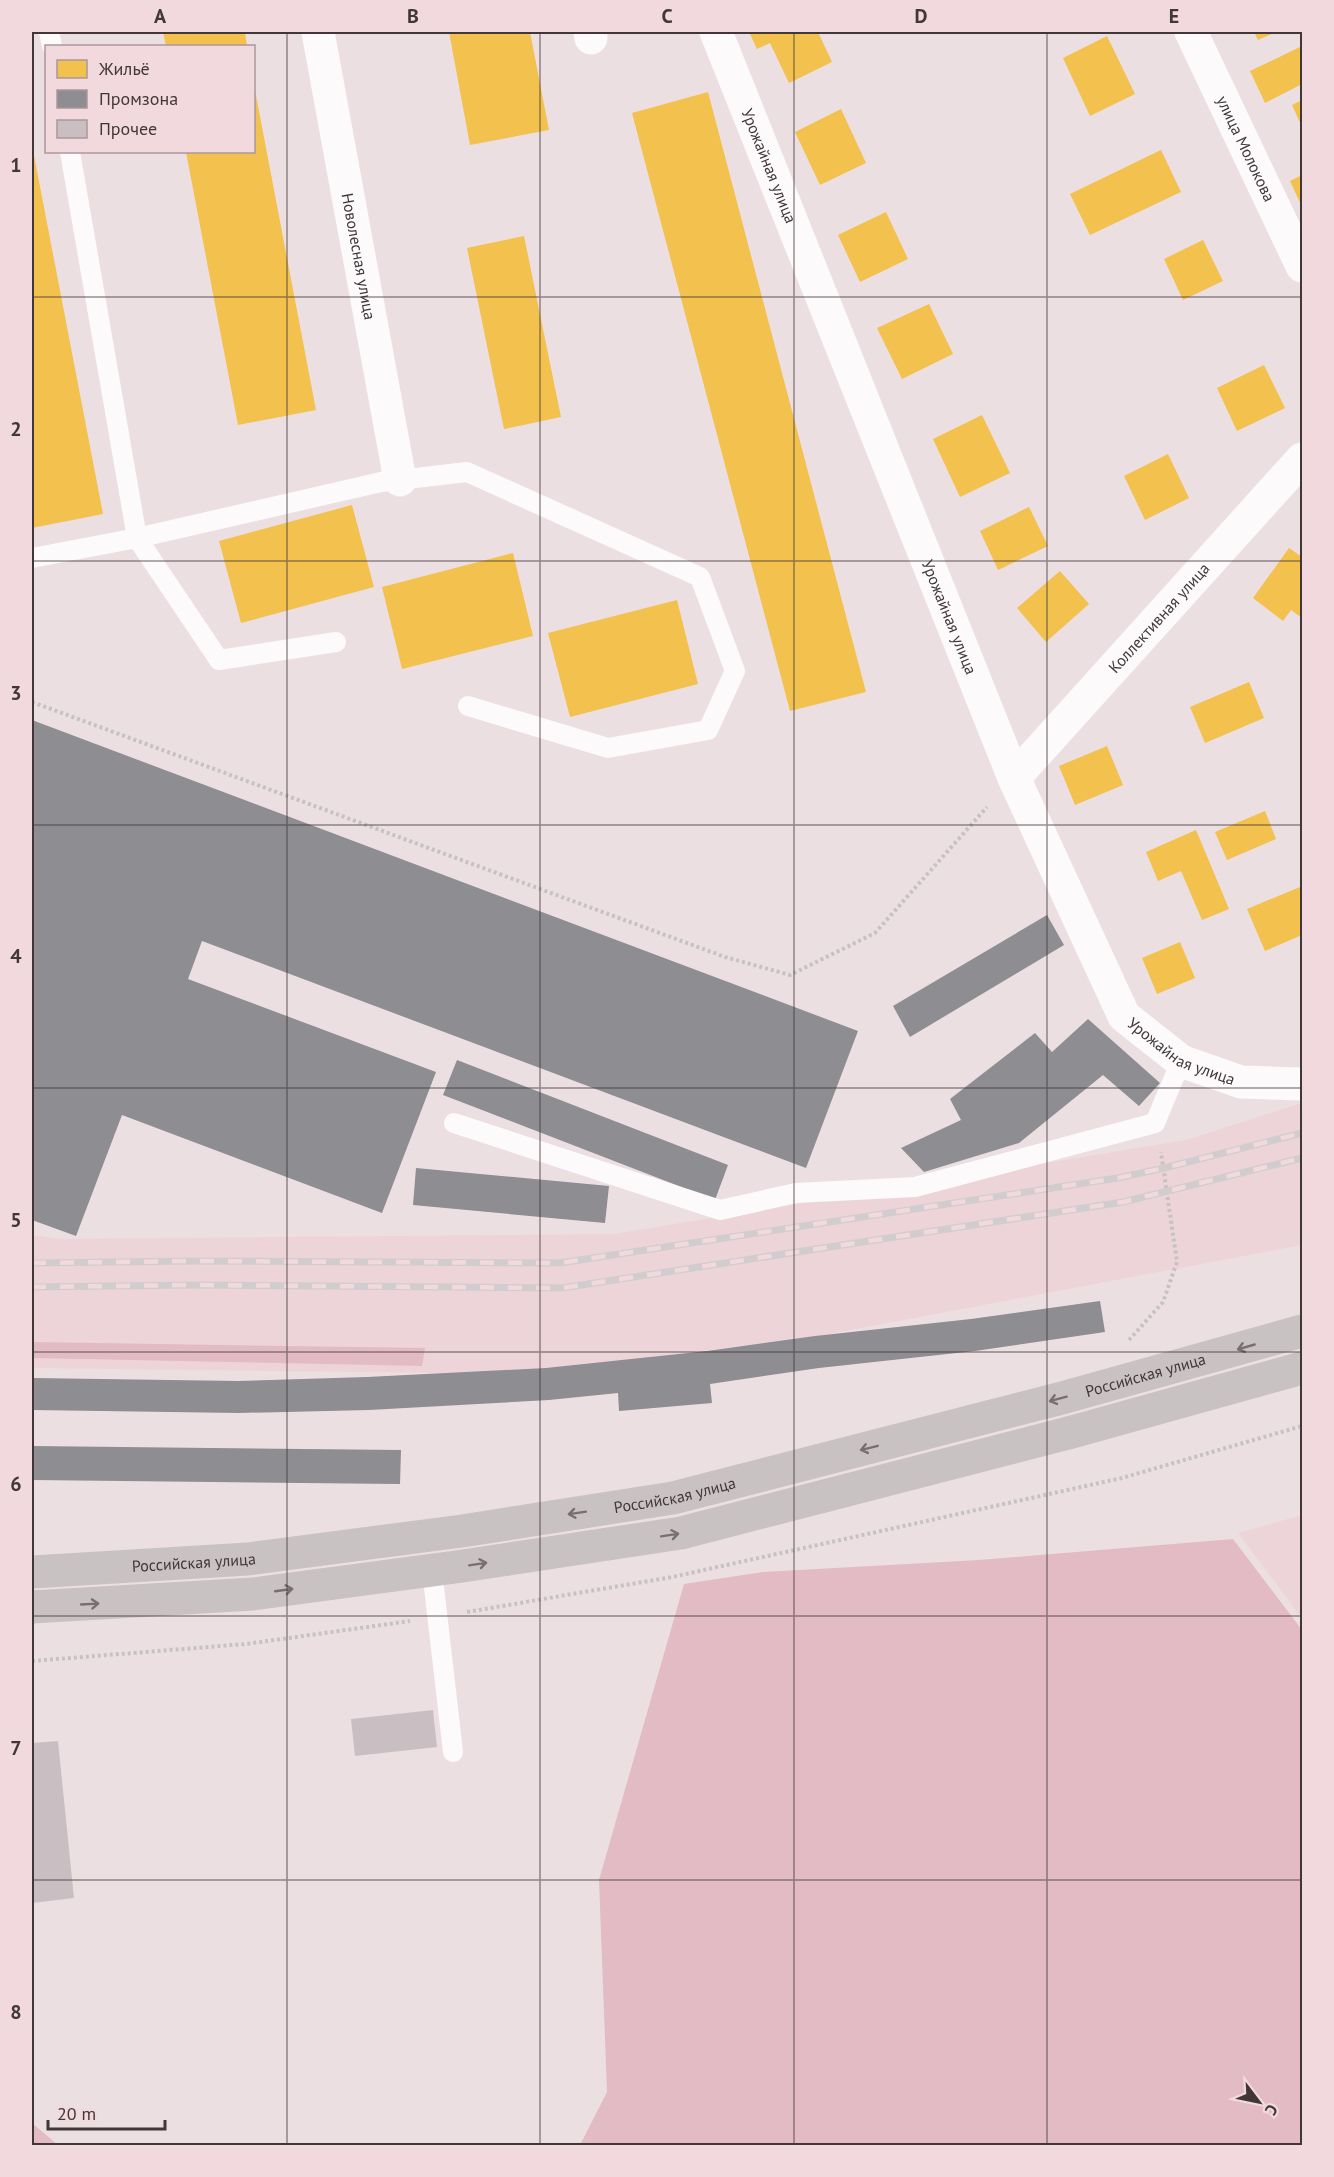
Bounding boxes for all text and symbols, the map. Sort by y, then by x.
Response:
text: A [154,3,167,29]
text: B [407,3,419,29]
text: C [661,3,673,29]
text: D [915,3,928,29]
text: E [1169,3,1179,29]
legend [45,45,255,153]
text: Жильё [98,57,150,80]
text: Промзона [99,87,178,110]
street label: улица Молокова [1213,92,1280,205]
street label: Урожайная улица [738,106,801,226]
text: Прочее [99,117,157,140]
text: 1 [10,152,22,178]
street label: Новолесная улица [338,191,380,321]
text: 2 [10,416,22,442]
street label: Урожайная улица [918,557,982,677]
street label: Коллективная улица [1104,558,1214,677]
text: 3 [10,680,22,706]
text: 4 [10,943,22,969]
street label: Урожайная улица [1124,1013,1238,1089]
text: 5 [10,1207,22,1233]
one-way arrow [1237,1342,1256,1353]
street label: Российская улица [1083,1348,1208,1401]
one-way arrow [1049,1393,1068,1405]
one-way arrow [860,1442,879,1454]
text: 6 [10,1471,22,1497]
street label: Российская улица [612,1472,738,1517]
one-way arrow [568,1508,587,1519]
one-way arrow [660,1529,680,1540]
street label: Российская улица [131,1548,257,1576]
one-way arrow [467,1558,487,1569]
one-way arrow [274,1585,294,1596]
one-way arrow [79,1598,99,1609]
text: 7 [10,1735,22,1761]
text: 8 [10,1999,22,2025]
north arrow [1229,2072,1289,2132]
scale bar [48,2093,165,2131]
text: С [1261,2101,1283,2119]
text: 20 m [57,2102,96,2125]

